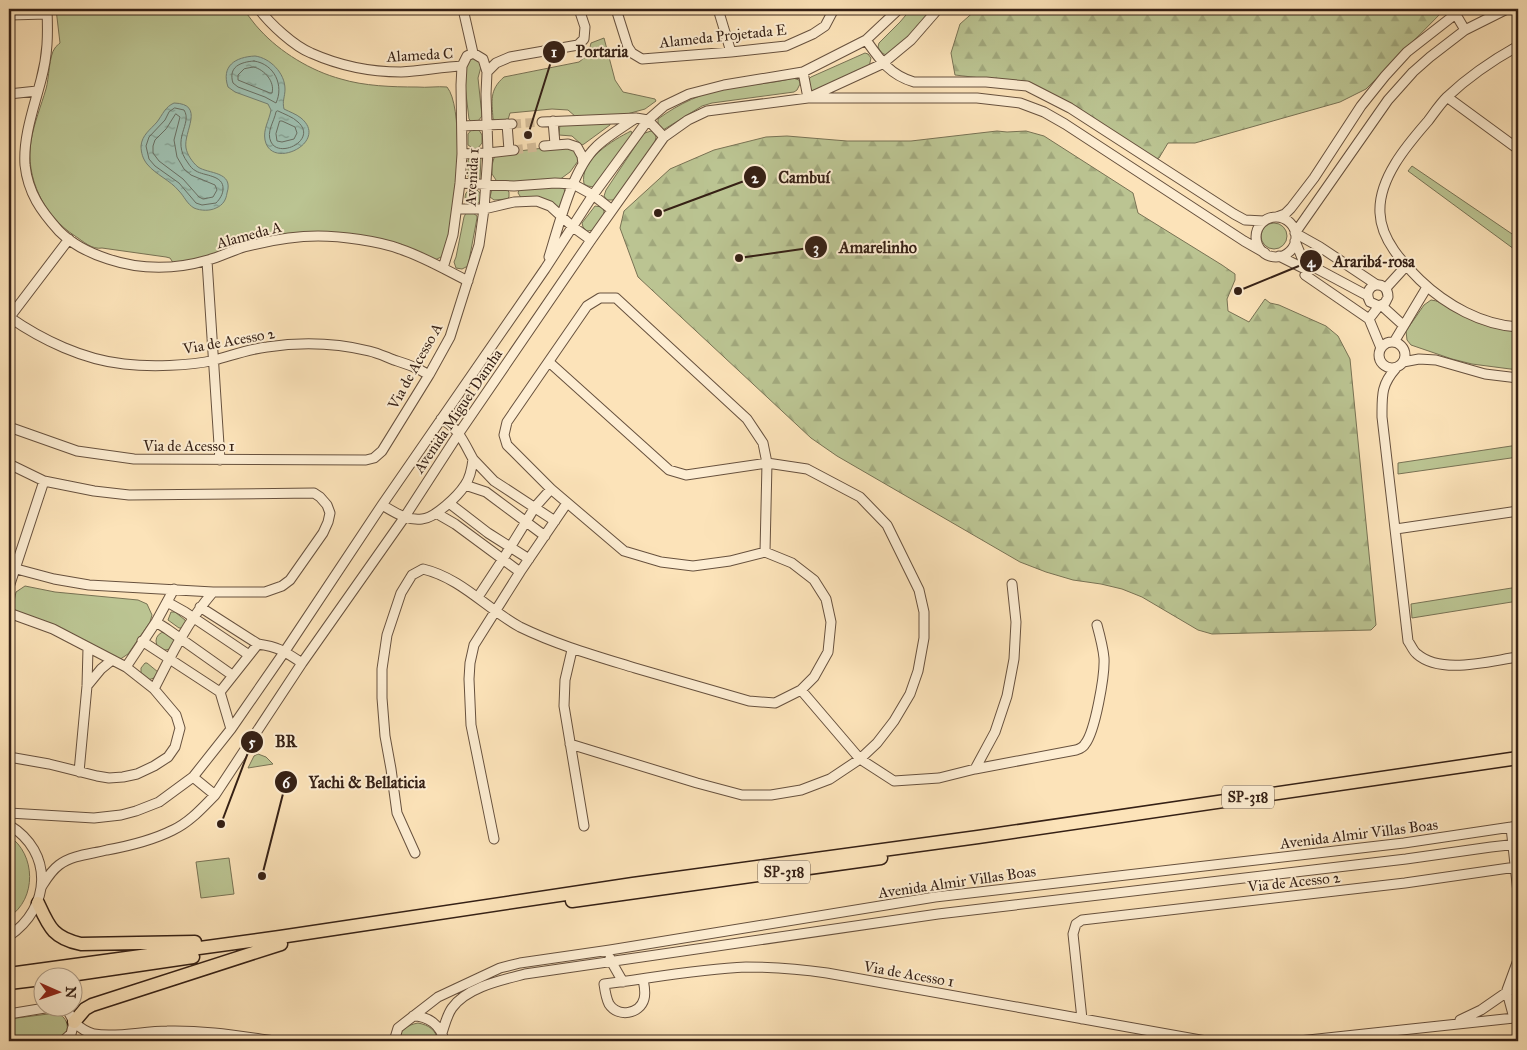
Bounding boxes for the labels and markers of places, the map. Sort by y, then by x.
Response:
callout: Portaria [541,36,639,67]
callout: Cambuí [743,162,839,193]
callout: Amarelinho [804,232,927,263]
callout: Araribá-rosa [1298,246,1425,277]
callout: BR [240,726,307,757]
callout: Yachi & Bellaticia [273,767,435,798]

